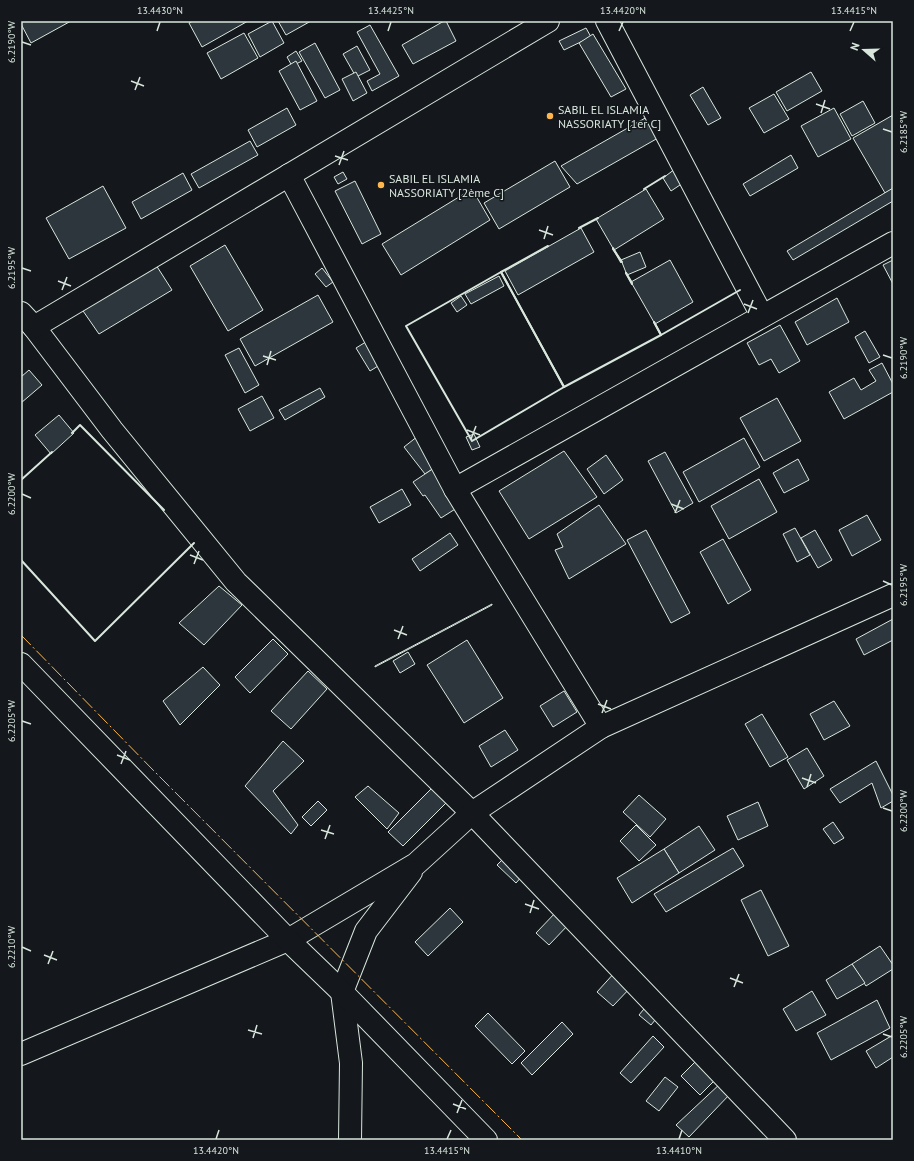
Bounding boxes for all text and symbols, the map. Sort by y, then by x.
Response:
text: 13.4430°N [137,4,183,17]
text: 13.4425°N [368,4,414,17]
text: 13.4420°N [600,4,646,17]
text: 13.4415°N [831,4,877,17]
text: 6.2190°W [5,20,18,63]
north arrow [844,30,884,70]
text: N [847,41,862,52]
place label: SABIL EL ISLAMIA NASSORIATY [1er C] [558,102,661,131]
text: 6.2185°W [897,110,910,153]
marker: SABIL EL ISLAMIA NASSORIATY [1er C] [545,111,555,121]
place label: SABIL EL ISLAMIA NASSORIATY [2ème C] [389,171,504,200]
marker: SABIL EL ISLAMIA NASSORIATY [2ème C] [376,180,386,190]
text: 6.2195°W [5,246,18,289]
text: 6.2190°W [897,336,910,379]
text: 6.2200°W [5,472,18,515]
text: 6.2195°W [897,563,910,606]
text: 6.2205°W [5,699,18,742]
text: 6.2200°W [897,789,910,832]
text: 6.2210°W [5,925,18,968]
text: 6.2205°W [897,1015,910,1058]
text: 13.4420°N [193,1144,239,1157]
text: 13.4415°N [424,1144,470,1157]
text: 13.4410°N [656,1144,702,1157]

